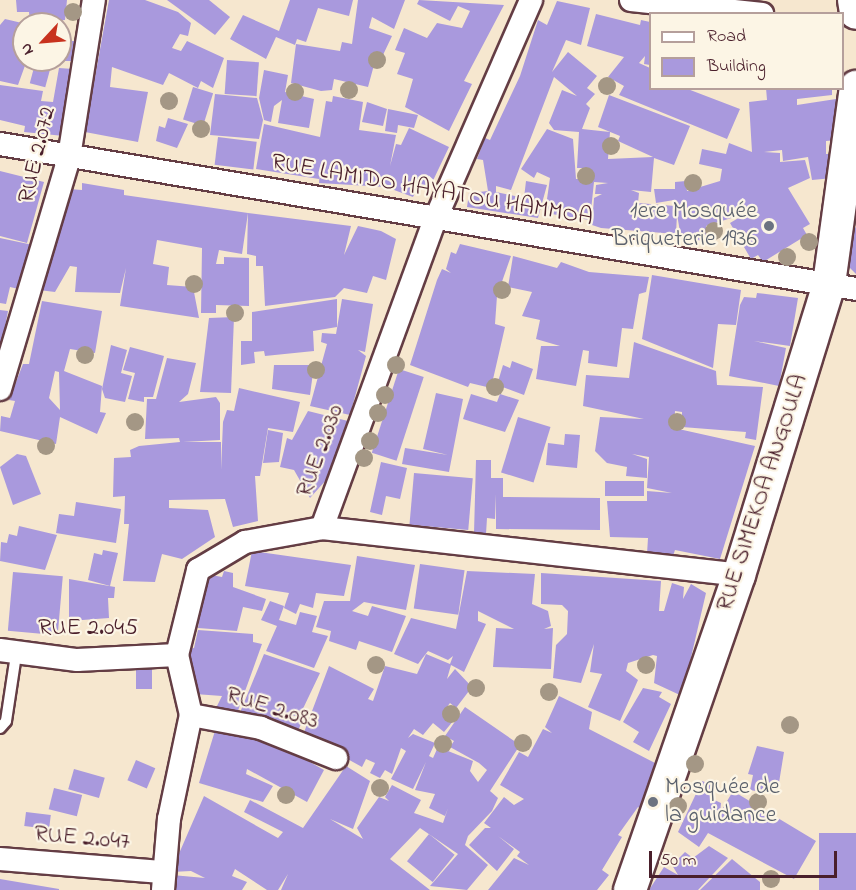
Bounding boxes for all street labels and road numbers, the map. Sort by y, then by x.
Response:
street label: RUE 2.072 [13,104,63,206]
street label: RUE LAMIDO HAYATOU HAMMOA [269,149,595,233]
street label: RUE SIMEKOA ANGOULA [711,371,815,615]
street label: RUE 2.030 [291,401,351,501]
street label: RUE 2.045 [38,615,138,643]
street label: RUE 2.083 [222,681,322,737]
street label: RUE 2.047 [33,820,131,858]

